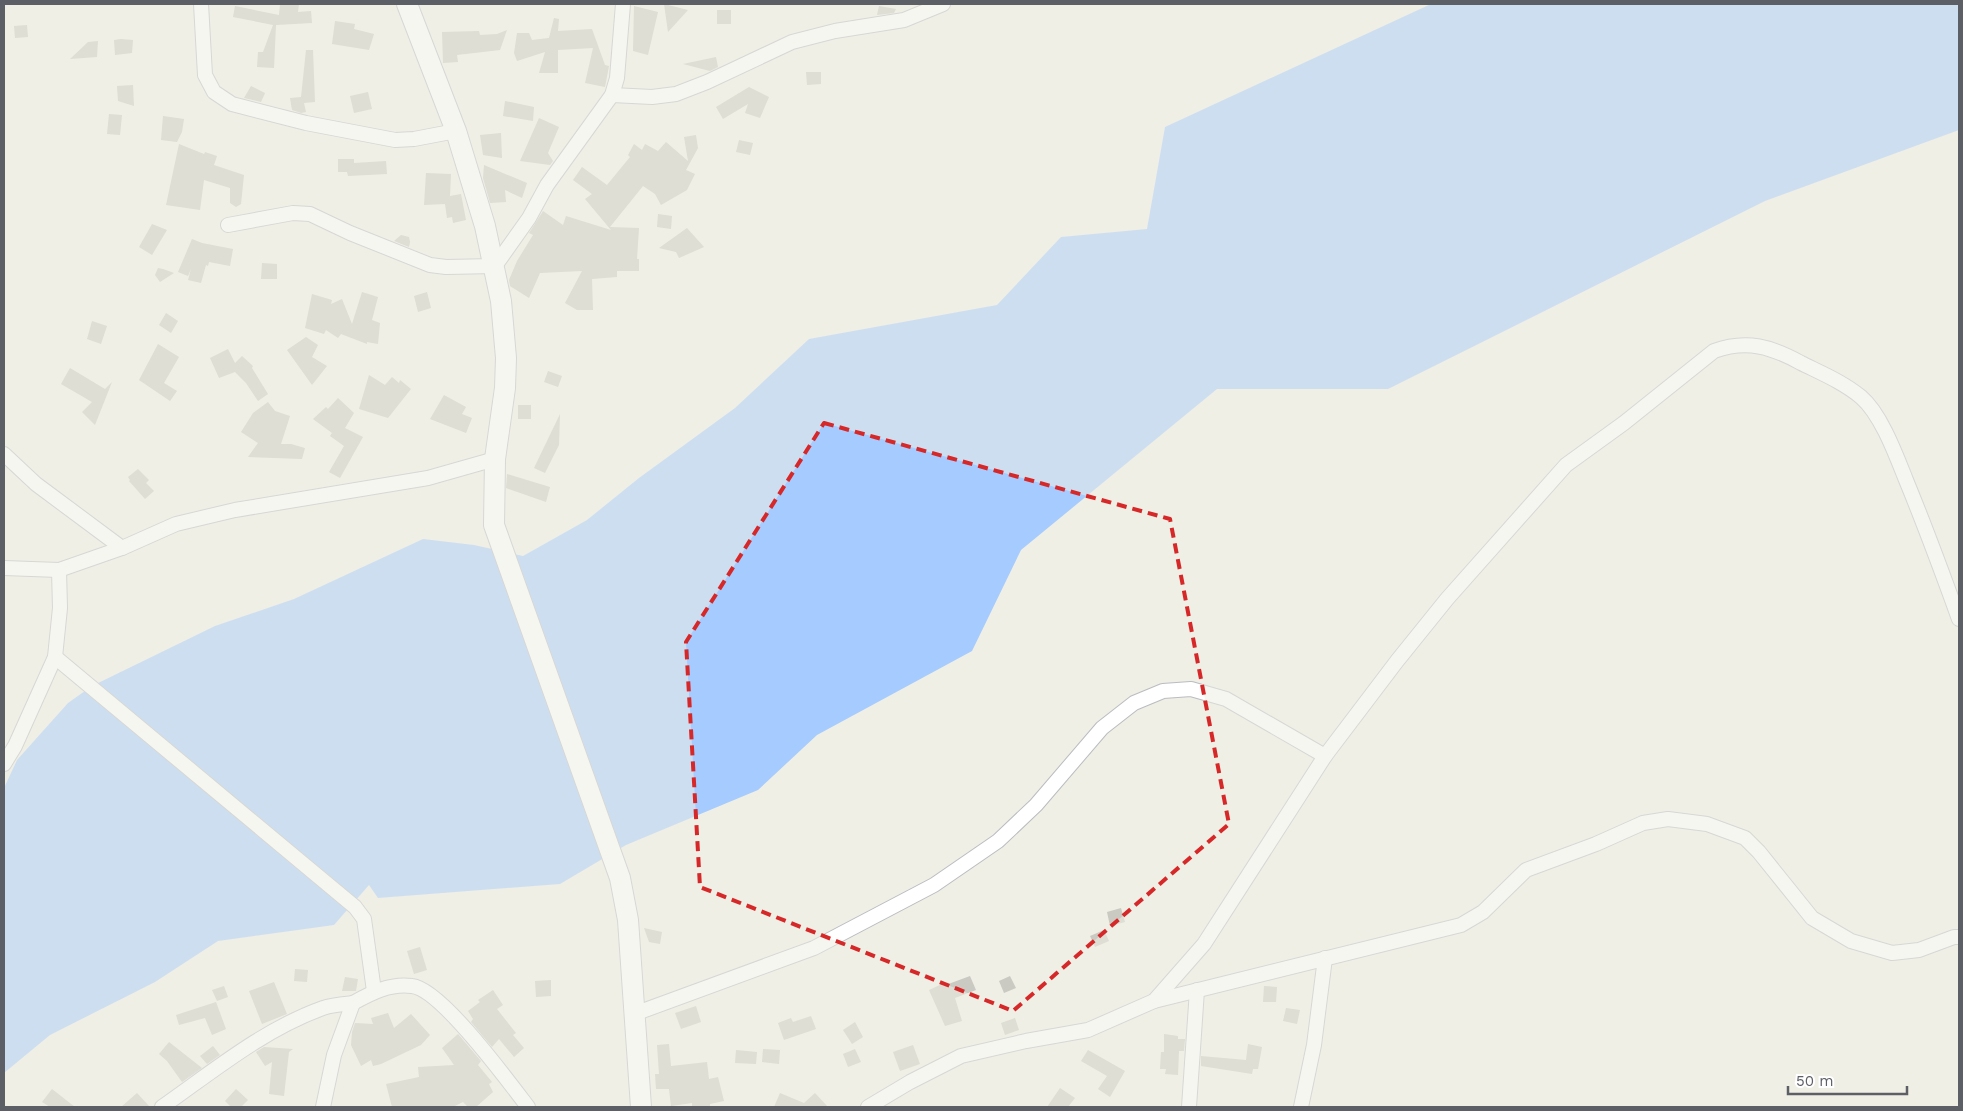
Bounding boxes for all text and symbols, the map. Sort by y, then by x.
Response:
scale bar [1788,1064,1907,1096]
text: 50 m [1796,1072,1833,1090]

